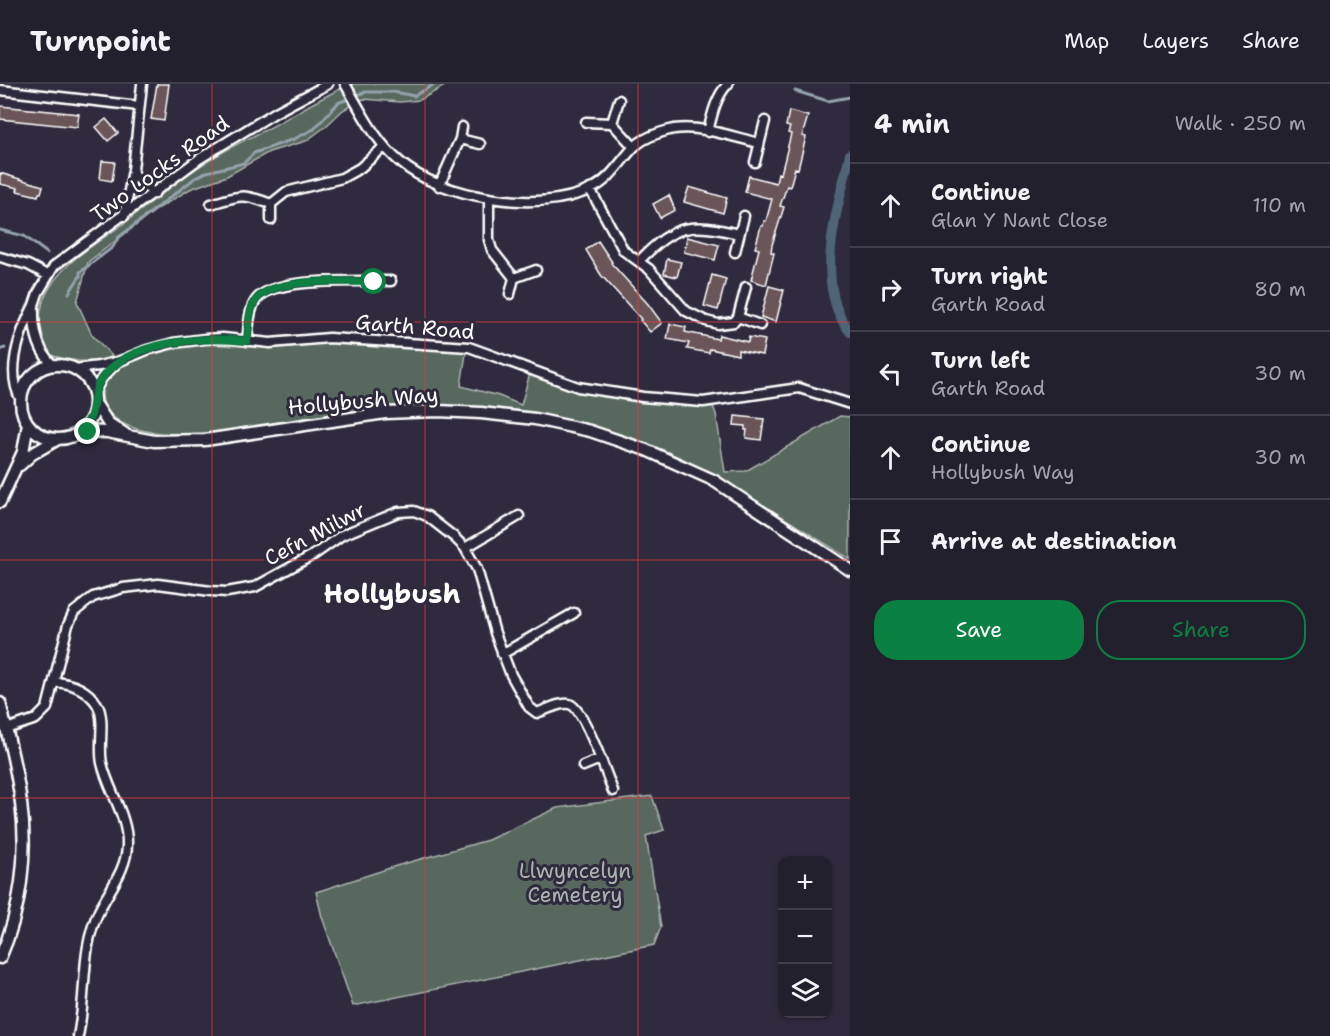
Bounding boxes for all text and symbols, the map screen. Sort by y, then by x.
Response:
text: Turnpoint [30,22,171,60]
text: Map [1064,27,1109,55]
text: Layers [1142,27,1209,55]
text: Share [1242,27,1300,55]
text: 4 min [874,106,950,141]
street label: Two Locks Road [85,109,235,229]
text: Walk · 250 m [1175,110,1306,136]
text: Continue [931,178,1031,207]
icon: ahead [874,189,907,222]
text: 110 m [1252,192,1306,218]
text: Glan Y Nant Close [931,207,1108,233]
text: Turn right [931,262,1048,291]
route start [360,268,386,294]
icon: right [874,273,907,306]
text: 80 m [1254,276,1306,302]
text: Garth Road [931,291,1045,317]
street label: Garth Road [354,308,476,346]
text: Turn left [931,346,1030,375]
icon: left [874,357,907,390]
text: 30 m [1254,360,1306,386]
text: Garth Road [931,375,1045,401]
street label: Hollybush Way [287,380,439,422]
route end [74,418,100,444]
text: Continue [931,430,1031,459]
icon: ahead [874,441,907,474]
text: 30 m [1254,444,1306,470]
text: Hollybush Way [931,459,1075,485]
street label: Cefn Milwr [259,496,371,572]
icon: arrive [874,525,907,558]
text: Arrive at destination [931,527,1177,556]
district label: Hollybush [324,575,461,612]
button: Save [874,600,1084,660]
button: Share [1096,600,1306,660]
map controls [778,856,832,1018]
button: + [778,856,832,910]
park label: Llwyncelyn Cemetery [519,857,631,909]
button: − [778,910,832,964]
button: layers [778,964,832,1018]

